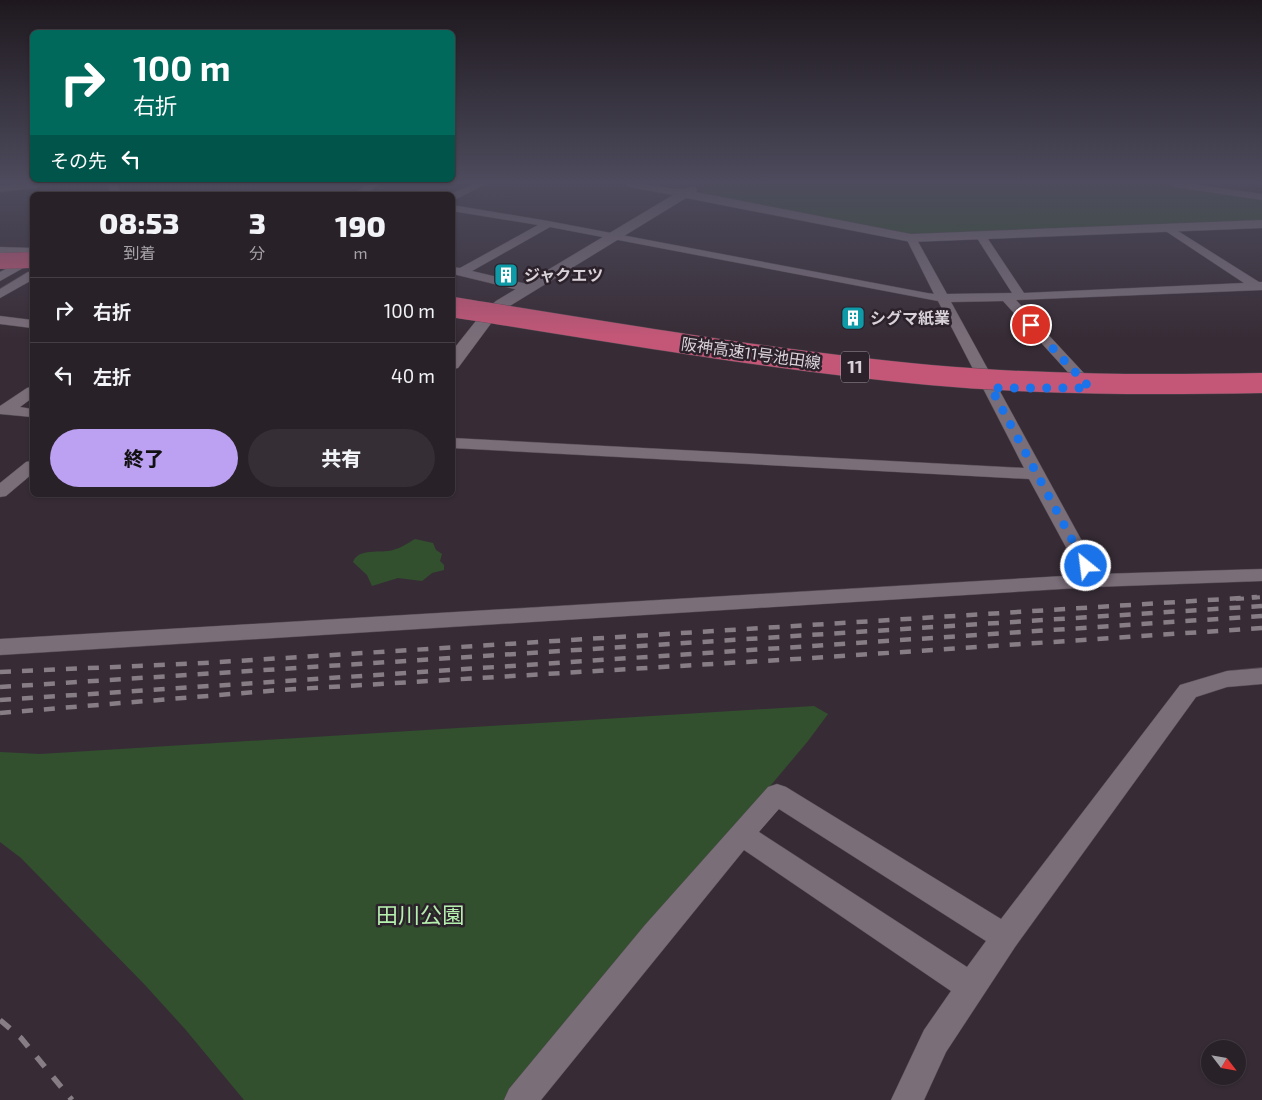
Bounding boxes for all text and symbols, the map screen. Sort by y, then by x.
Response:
text: 100 m [133,46,231,88]
icon: right [50,50,115,115]
text: 右折 [133,92,177,118]
icon: left [117,145,145,173]
text: その先 [50,149,107,172]
text: 08:53 [99,204,180,240]
text: 3 [249,204,266,240]
text: 190 [335,207,386,243]
text: 到着 [123,243,155,262]
text: 分 [249,243,265,262]
text: m [353,243,367,262]
building icon: ジャクエツ [493,262,519,288]
place label: ジャクエツ [524,265,603,284]
icon: right [50,296,78,324]
text: 100 m [384,299,435,322]
text: 右折 [93,300,131,323]
pin [1010,304,1052,346]
building icon: シグマ紙業 [840,305,866,331]
place label: シグマ紙業 [870,308,950,327]
icon: arrive [1017,311,1045,339]
street label: 阪神高速11号池田線 [680,333,822,372]
road number: 11 [841,352,869,382]
icon: left [50,361,78,389]
text: 40 m [391,364,435,387]
text: 左折 [93,365,131,388]
button: 終了 [50,429,238,487]
button: 共有 [248,429,435,487]
position arrow [1059,539,1111,591]
park label: 田川公園 [376,901,464,927]
north arrow [1201,1040,1246,1085]
map controls [1201,1040,1246,1085]

